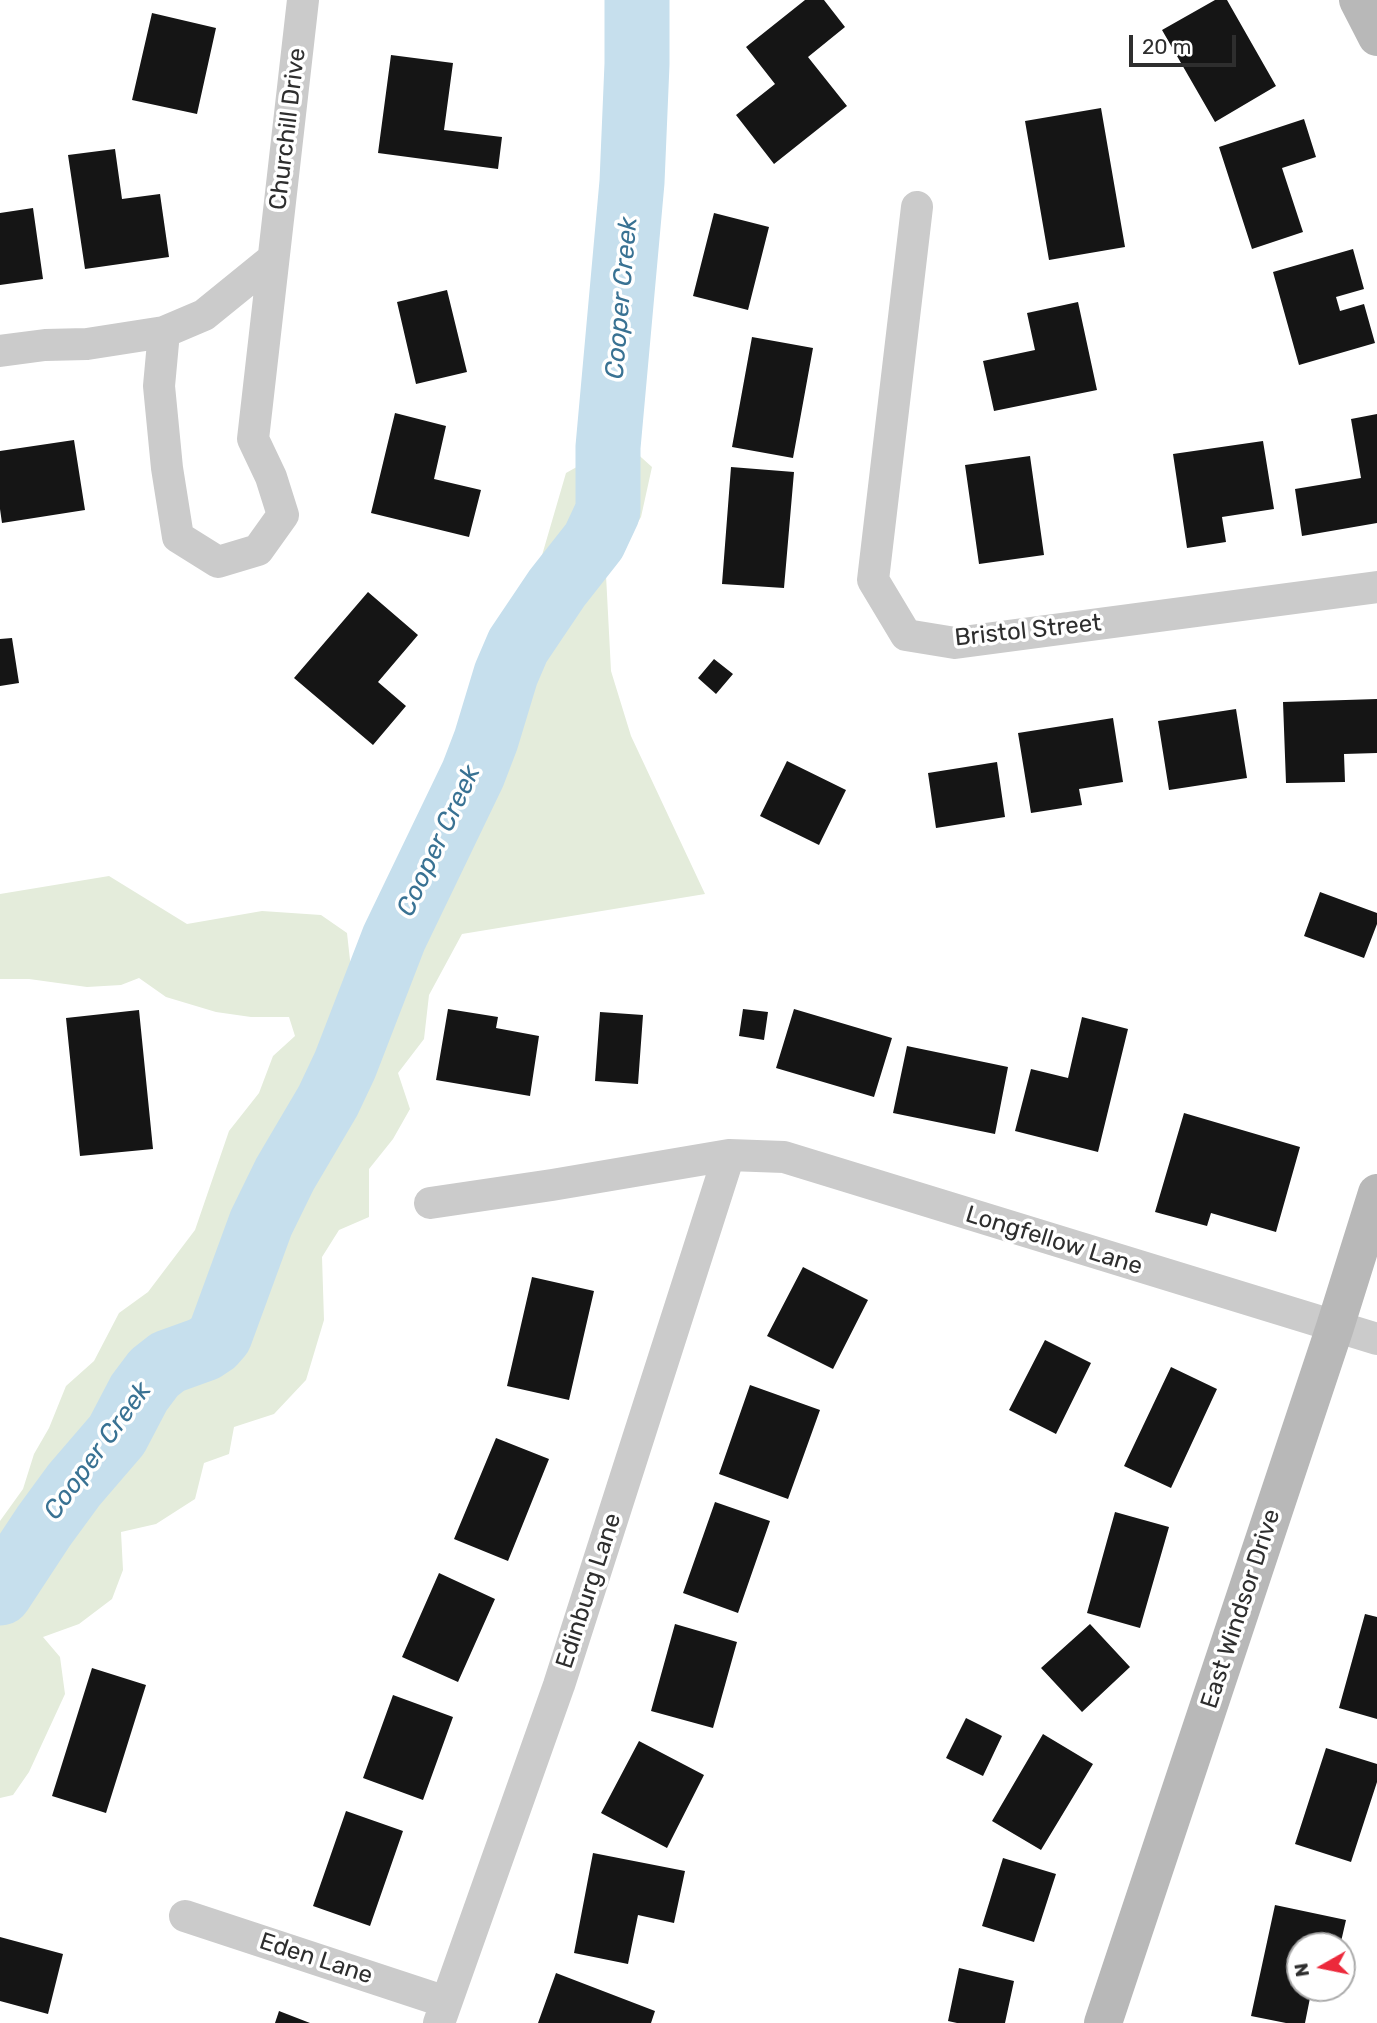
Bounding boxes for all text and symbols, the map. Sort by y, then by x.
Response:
scale bar [1132,21,1239,65]
text: 20 m [1142,34,1191,59]
street label: Churchill Drive [264,46,312,212]
water label: Cooper Creek [599,216,645,380]
street label: Bristol Street [953,609,1103,653]
water label: Cooper Creek [390,761,488,921]
street label: Longfellow Lane [962,1200,1146,1282]
water label: Cooper Creek [38,1376,158,1526]
street label: East Windsor Drive [1195,1506,1287,1712]
street label: Edinburg Lane [550,1510,628,1672]
street label: Eden Lane [256,1927,376,1991]
north arrow [1286,1932,1356,2002]
text: N [1289,1962,1314,1979]

